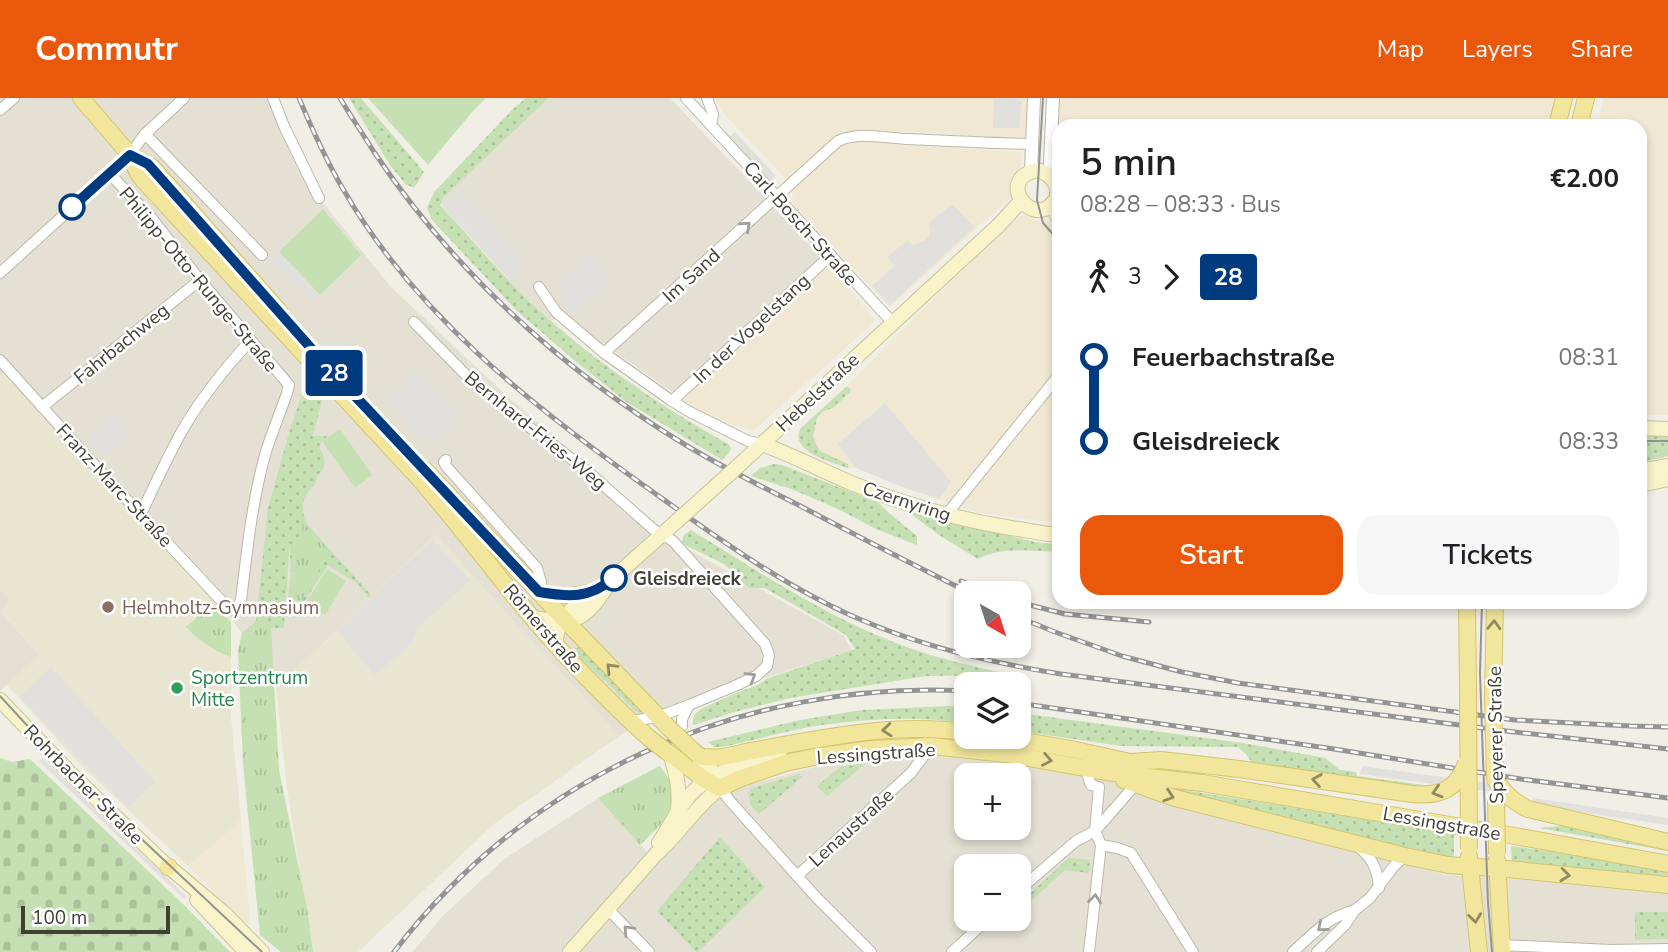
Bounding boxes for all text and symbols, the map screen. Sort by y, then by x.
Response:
text: Commutr [35,27,178,72]
text: Map [1377,33,1424,65]
text: Layers [1462,33,1533,65]
text: Share [1571,33,1633,65]
text: 5 min [1080,137,1177,188]
street label: Carl-Bosch-Straße [737,156,863,292]
text: €2.00 [1550,161,1619,196]
street label: Philipp-Otto-Runge-Straße [113,182,284,378]
text: 08:28 – 08:33 · Bus [1080,189,1281,220]
unlabelled marker [59,194,85,220]
one-way arrow [738,222,751,234]
street label: Im Sand [657,243,726,309]
icon: walk [1080,258,1118,296]
icon: forward [1152,258,1190,296]
text: 3 [1128,261,1142,292]
text: 28 [1214,261,1243,293]
street label: In der Vogelstang [688,268,816,390]
street label: Fahrbachweg [69,297,175,390]
text: Feuerbachstraße [1132,340,1335,375]
text: 08:31 [1559,342,1619,373]
street label: Hebelstraße [770,347,865,438]
line badge: 28 [302,350,366,396]
text: 28 [320,357,348,389]
street label: Bernhard-Fries-Weg [459,365,612,496]
street label: Franz-Marc-Straße [50,418,178,553]
text: Gleisdreieck [1132,424,1279,459]
text: 08:33 [1559,426,1619,457]
street label: Czernyring [859,475,954,528]
button: Start [1080,515,1343,595]
button: Tickets [1357,515,1619,595]
marker: Gleisdreieck [601,565,627,591]
place label: Gleisdreieck [633,566,741,592]
street label: Römerstraße [497,578,589,679]
north arrow [954,581,1031,658]
map controls [954,581,1031,931]
place label: Helmholtz-Gymnasium [122,595,319,621]
marker: Helmholtz-Gymnasium [100,599,116,615]
one-way arrow [1487,620,1502,631]
one-way arrow [607,663,620,676]
place label: Sportzentrum Mitte [191,665,308,713]
street label: Speyerer Straße [1482,666,1510,804]
one-way arrow [744,672,757,685]
button: layers [954,672,1031,749]
marker: Sportzentrum Mitte [169,680,185,696]
street label: Rohrbacher Straße [18,719,149,850]
one-way arrow [881,722,892,737]
street label: Lessingstraße [816,737,936,771]
one-way arrow [1041,752,1053,767]
button: + [954,763,1031,840]
one-way arrow [1312,773,1323,788]
street label: Lenaustraße [804,783,900,873]
one-way arrow [1431,784,1443,799]
one-way arrow [1163,788,1175,802]
street label: Lessingstraße [1381,801,1503,847]
button: − [954,854,1031,931]
one-way arrow [1559,867,1570,882]
one-way arrow [1087,893,1102,905]
scale bar [21,903,170,935]
text: 100 m [32,905,87,931]
one-way arrow [1468,912,1483,923]
one-way arrow [1317,918,1329,931]
one-way arrow [624,925,637,938]

